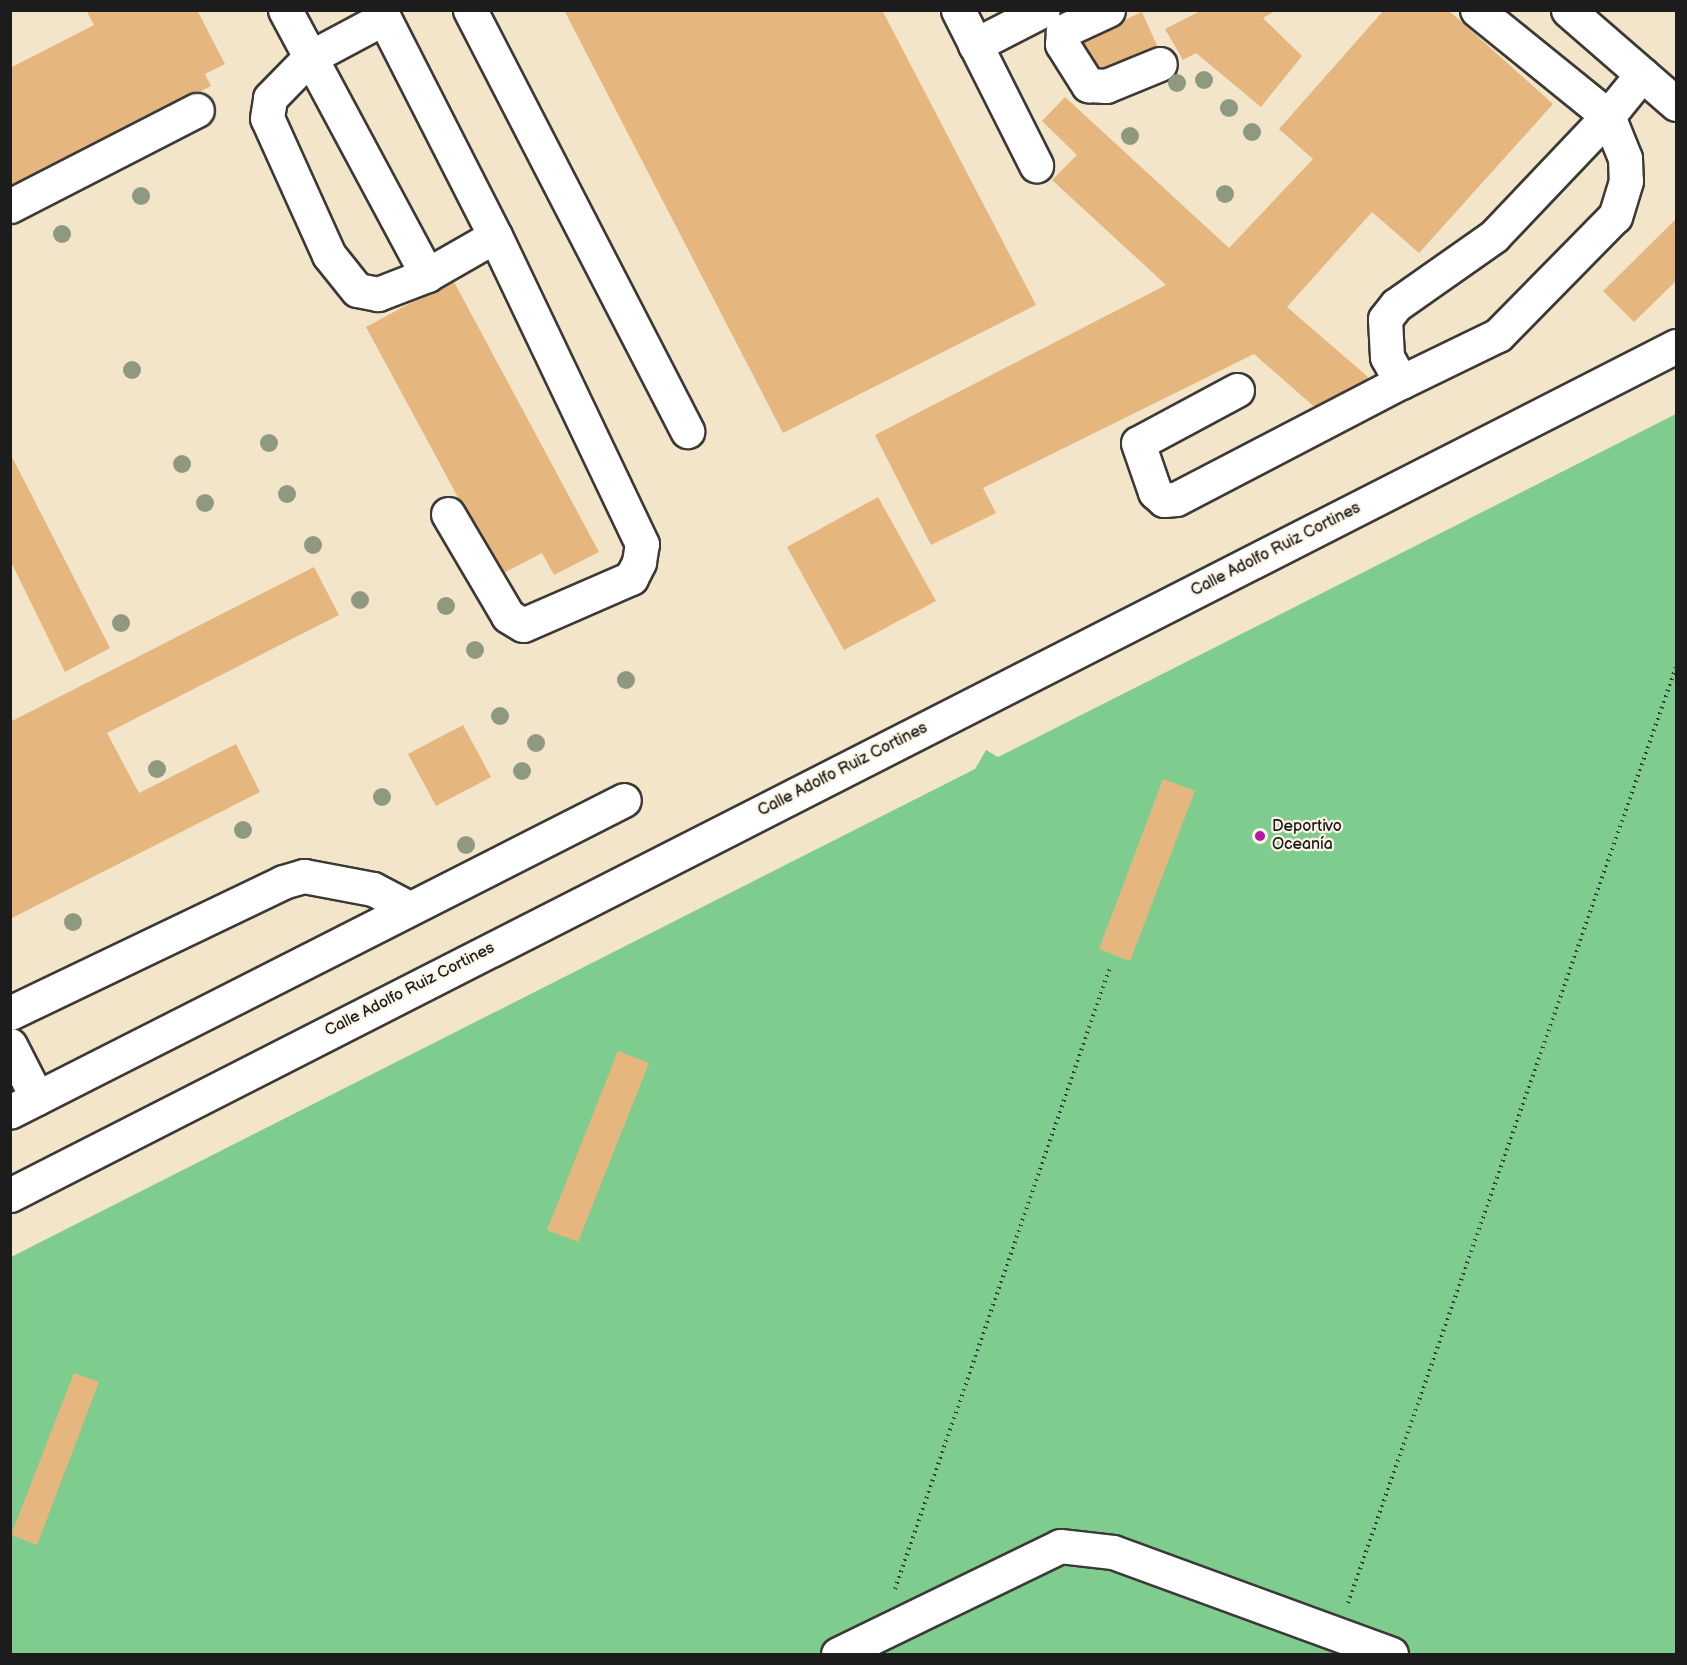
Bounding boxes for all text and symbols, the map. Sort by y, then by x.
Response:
street label: Calle Adolfo Ruiz Cortines [1188,499,1364,601]
street label: Calle Adolfo Ruiz Cortines [755,719,931,821]
place label: Deportivo Oceanía [1272,817,1342,855]
marker: Deportivo Oceanía [1253,829,1267,843]
street label: Calle Adolfo Ruiz Cortines [322,939,498,1041]

